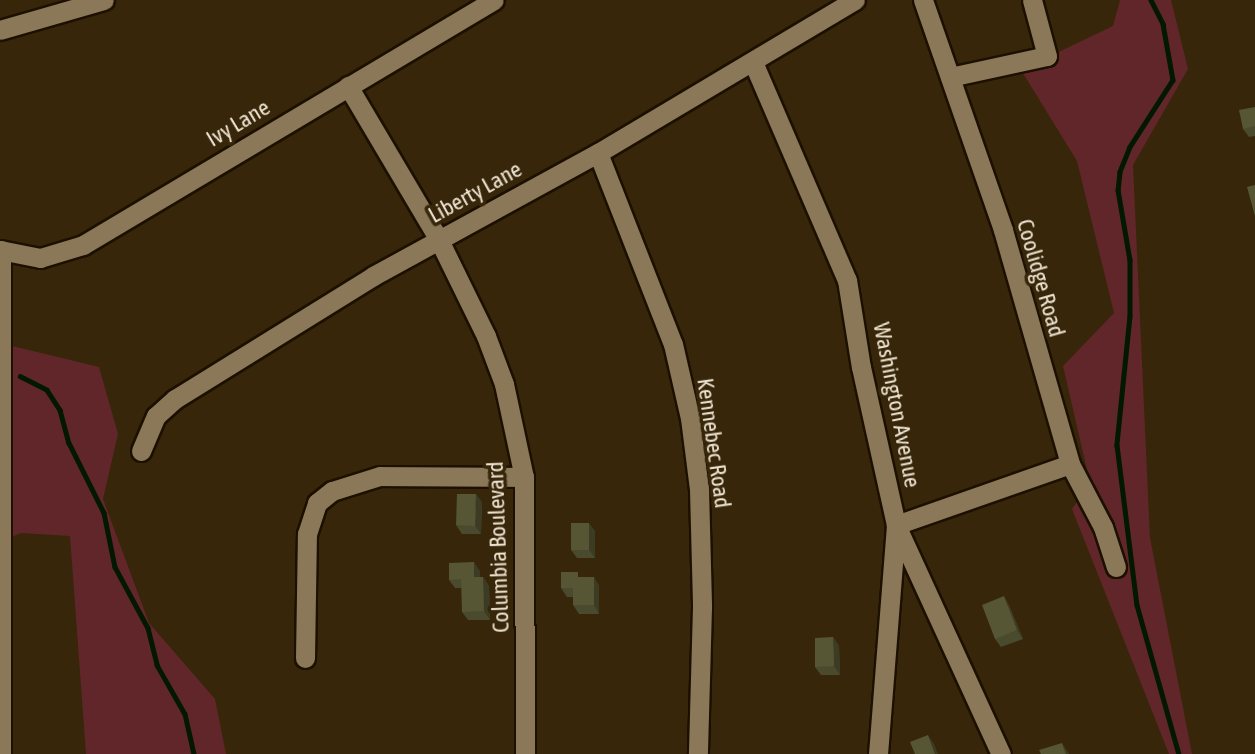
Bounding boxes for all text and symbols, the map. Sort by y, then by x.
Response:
street label: Ivy Lane [201,93,275,153]
street label: Liberty Lane [423,155,527,229]
street label: Coolidge Road [1011,216,1071,340]
street label: Washington Avenue [867,320,927,490]
street label: Kennebec Road [691,376,737,510]
street label: Columbia Boulevard [481,461,515,633]

